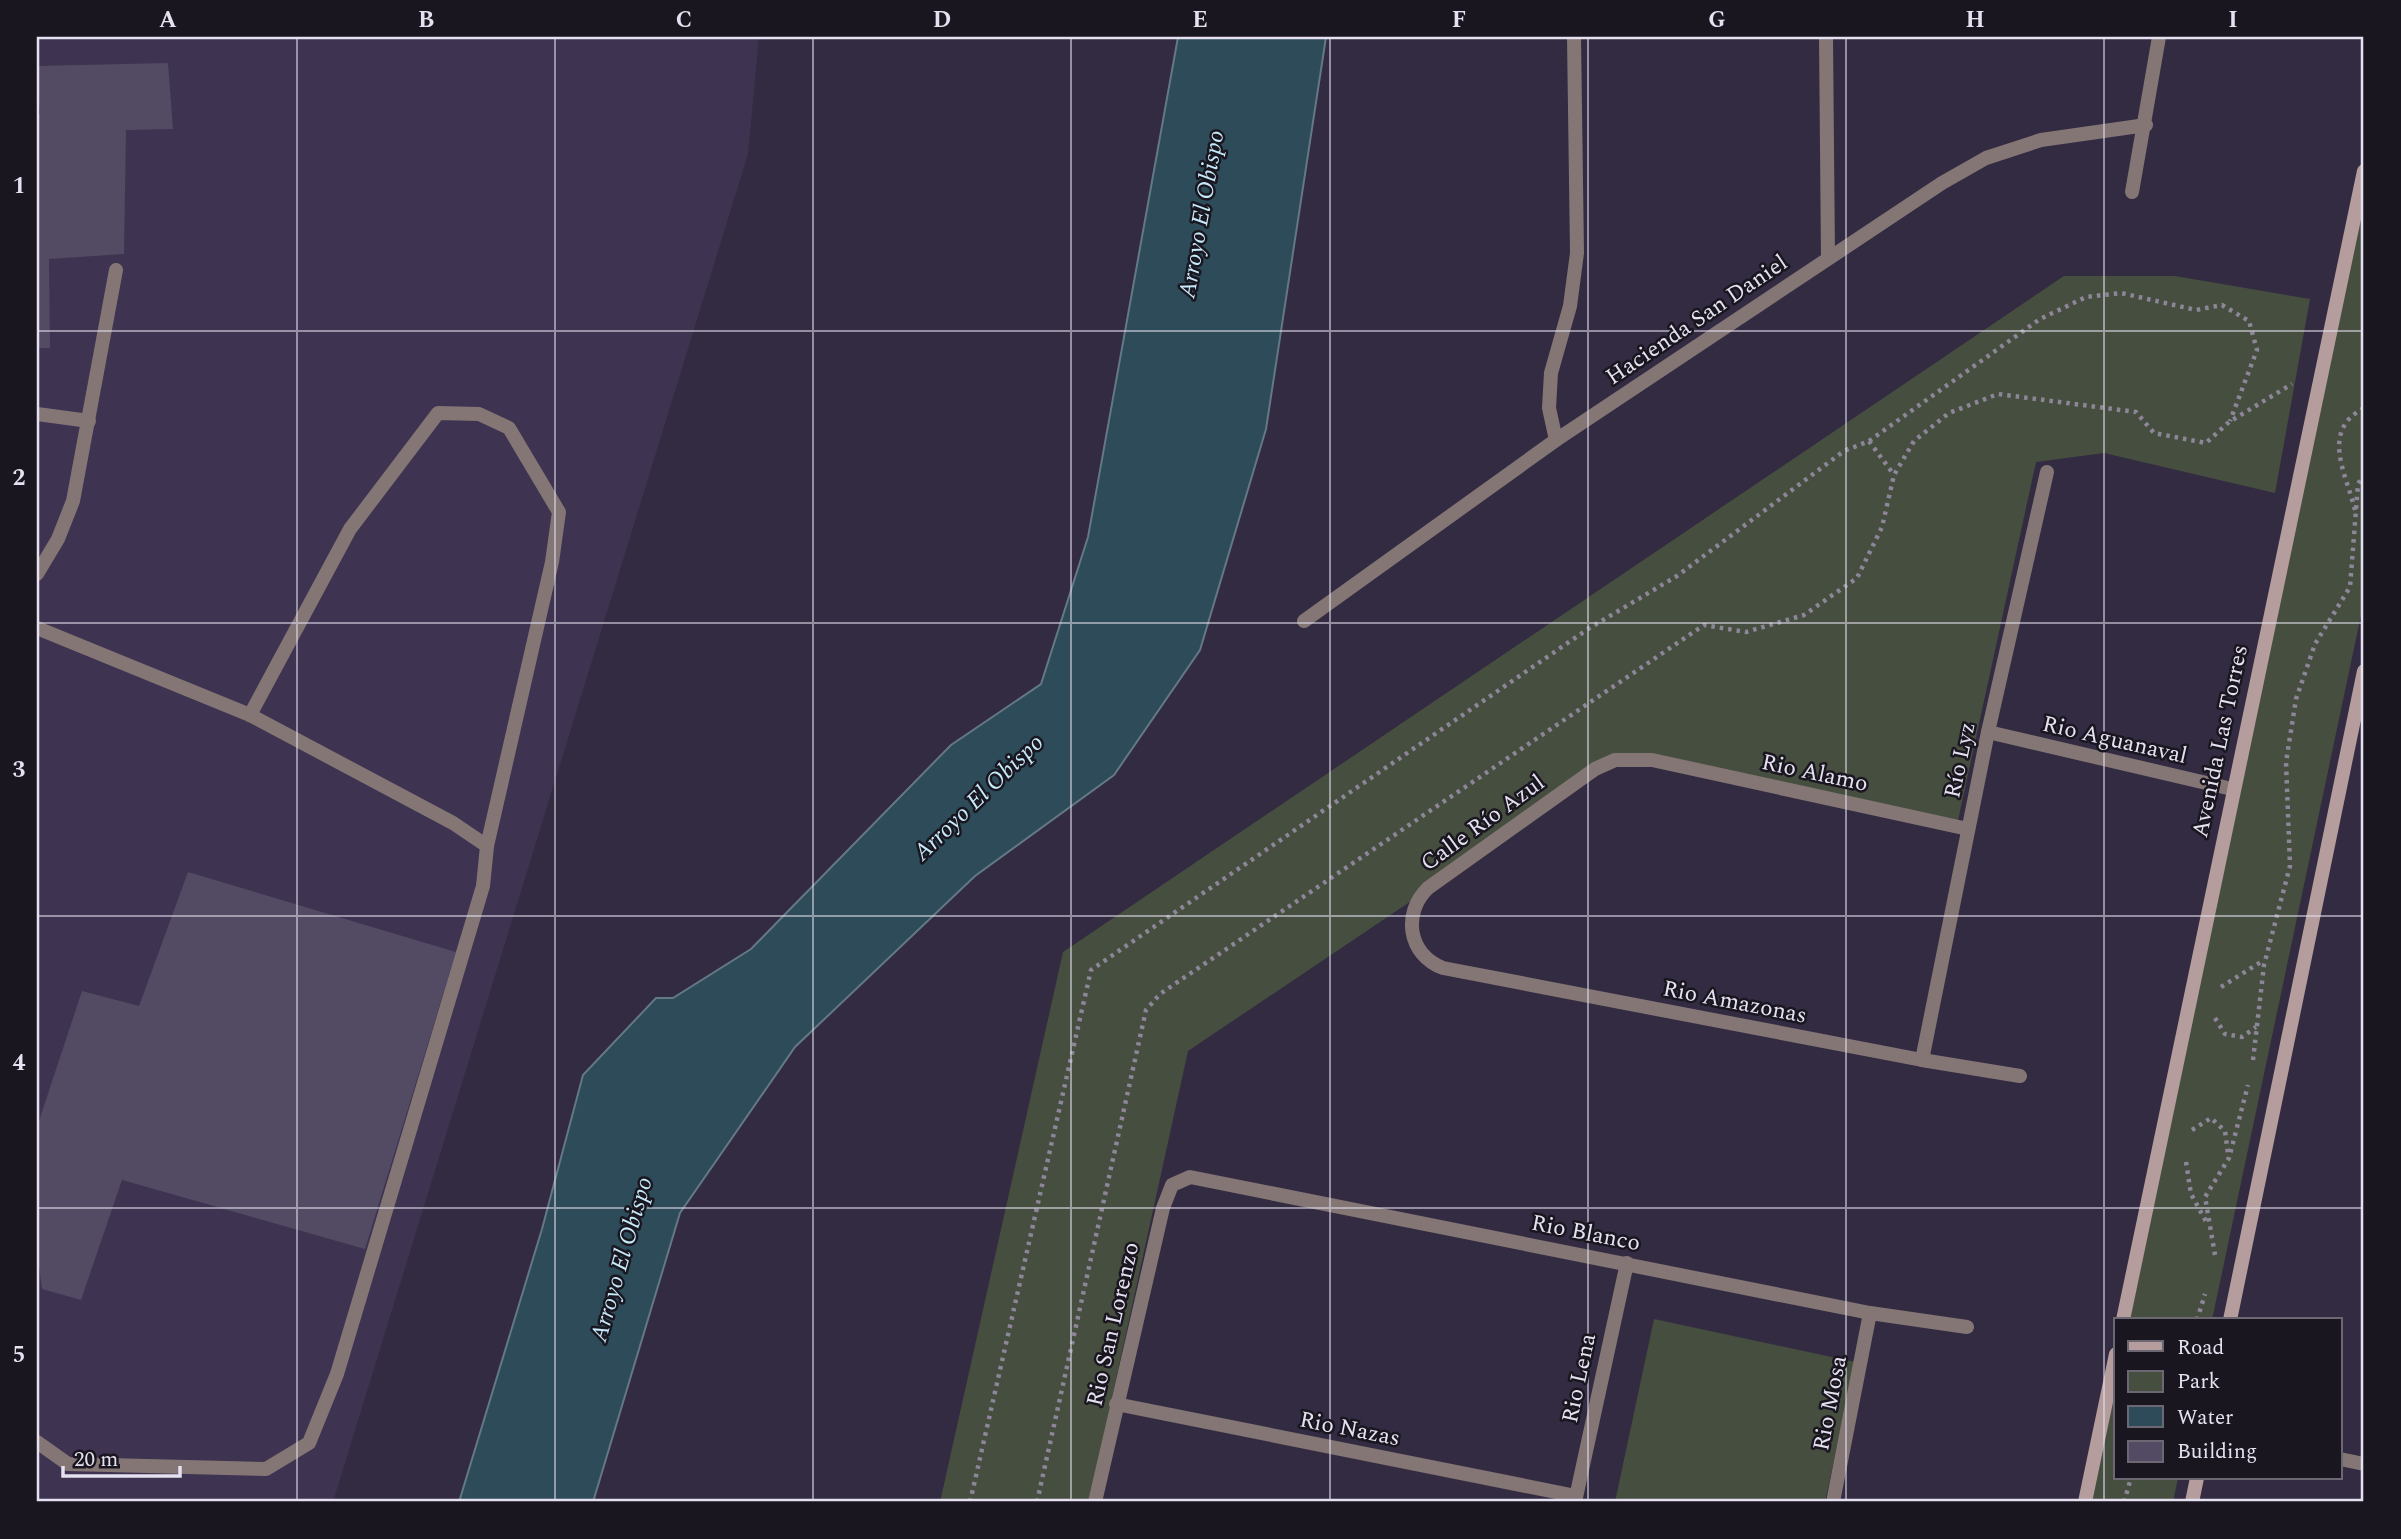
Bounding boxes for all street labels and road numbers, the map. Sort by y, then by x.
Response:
street label: Hacienda San Daniel [1599,246,1795,394]
street label: Avenida Las Torres [2183,642,2258,841]
street label: Rio Aguanaval [2039,707,2190,774]
street label: Río Lyz [1935,719,1986,802]
street label: Rio Alamo [1758,745,1871,802]
street label: Calle Río Azul [1413,766,1552,880]
street label: Rio Amazonas [1660,971,1810,1034]
street label: Rio Blanco [1528,1206,1643,1261]
street label: Rio San Lorenzo [1078,1239,1149,1410]
street label: Rio Lena [1553,1330,1606,1426]
street label: Rio Mosa [1804,1353,1857,1454]
street label: Rio Nazas [1296,1403,1403,1456]

